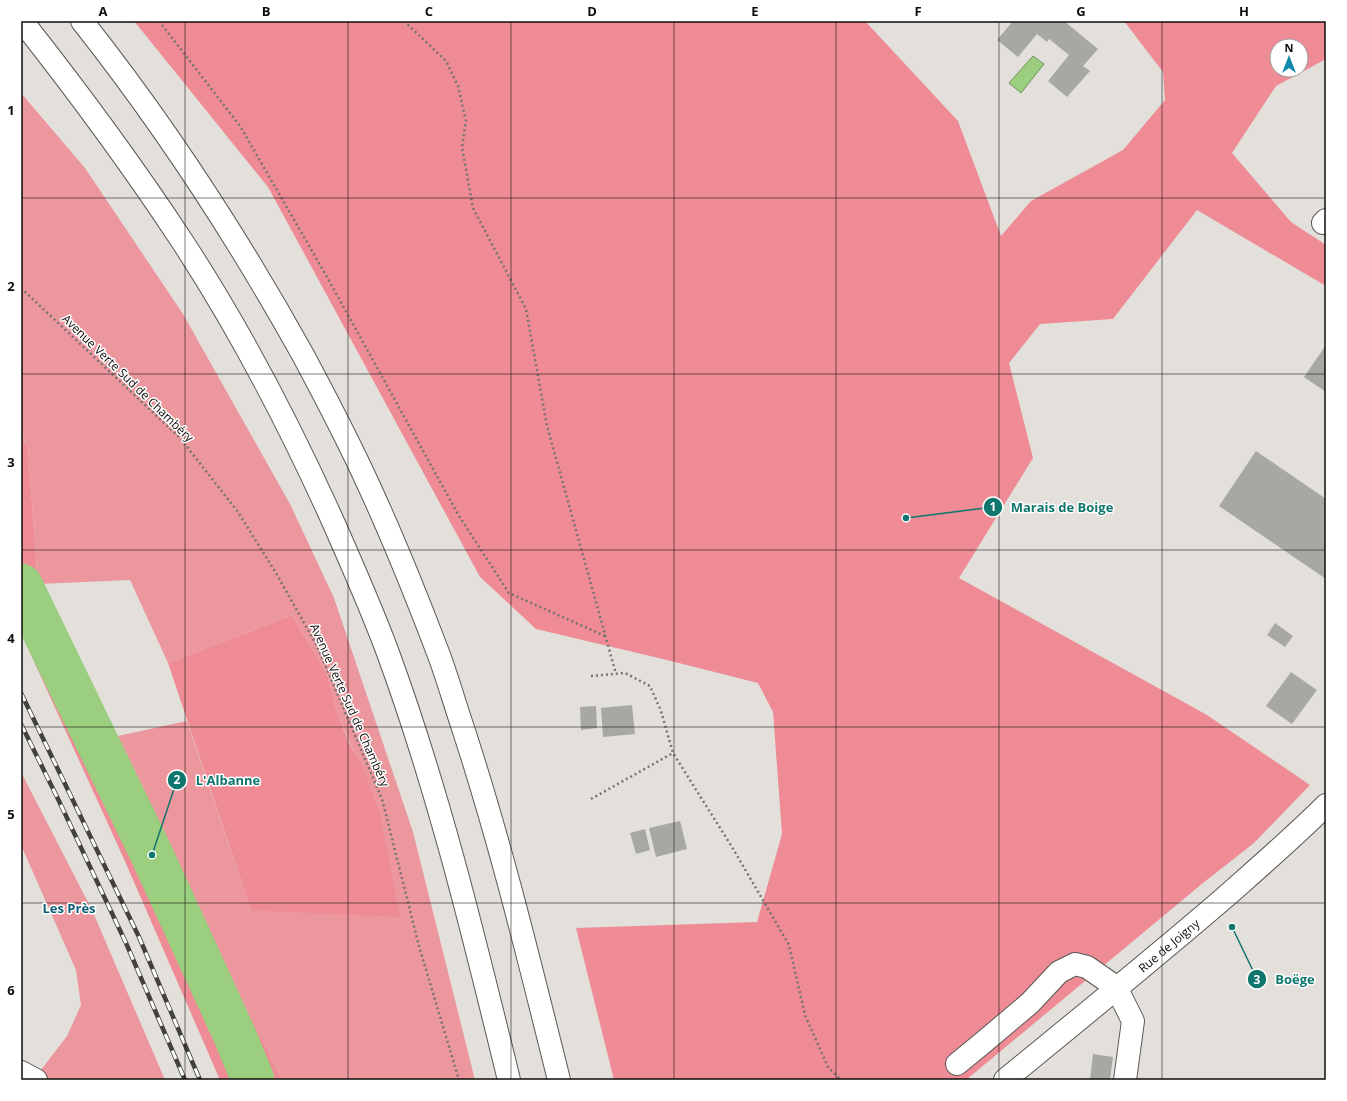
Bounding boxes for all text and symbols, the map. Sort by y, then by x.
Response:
text: A [99,2,108,20]
text: B [262,2,271,20]
text: C [425,2,433,20]
text: D [587,2,597,20]
text: E [751,2,759,20]
text: F [914,2,922,20]
text: G [1076,2,1086,20]
text: H [1239,2,1249,20]
north arrow [1269,38,1309,78]
text: N [1285,40,1293,55]
text: 1 [7,101,15,119]
text: 2 [7,277,15,295]
street label: Avenue Verte Sud de Chambéry [58,310,198,446]
text: 3 [7,453,15,471]
callout: Marais de Boige [983,495,1122,520]
text: 1 [990,498,996,515]
text: Marais de Boige [1011,498,1114,516]
street label: Avenue Verte Sud de Chambéry [306,621,394,790]
text: 4 [7,629,15,647]
callout: L'Albanne [167,768,268,793]
text: 2 [174,771,181,788]
text: L'Albanne [196,771,261,789]
text: 5 [7,805,15,823]
district label: Les Près [42,899,96,917]
street label: Rue de Joigny [1134,914,1204,976]
callout: Boëge [1247,967,1322,992]
text: Boëge [1275,970,1315,988]
text: 3 [1254,971,1261,988]
text: 6 [7,981,15,999]

